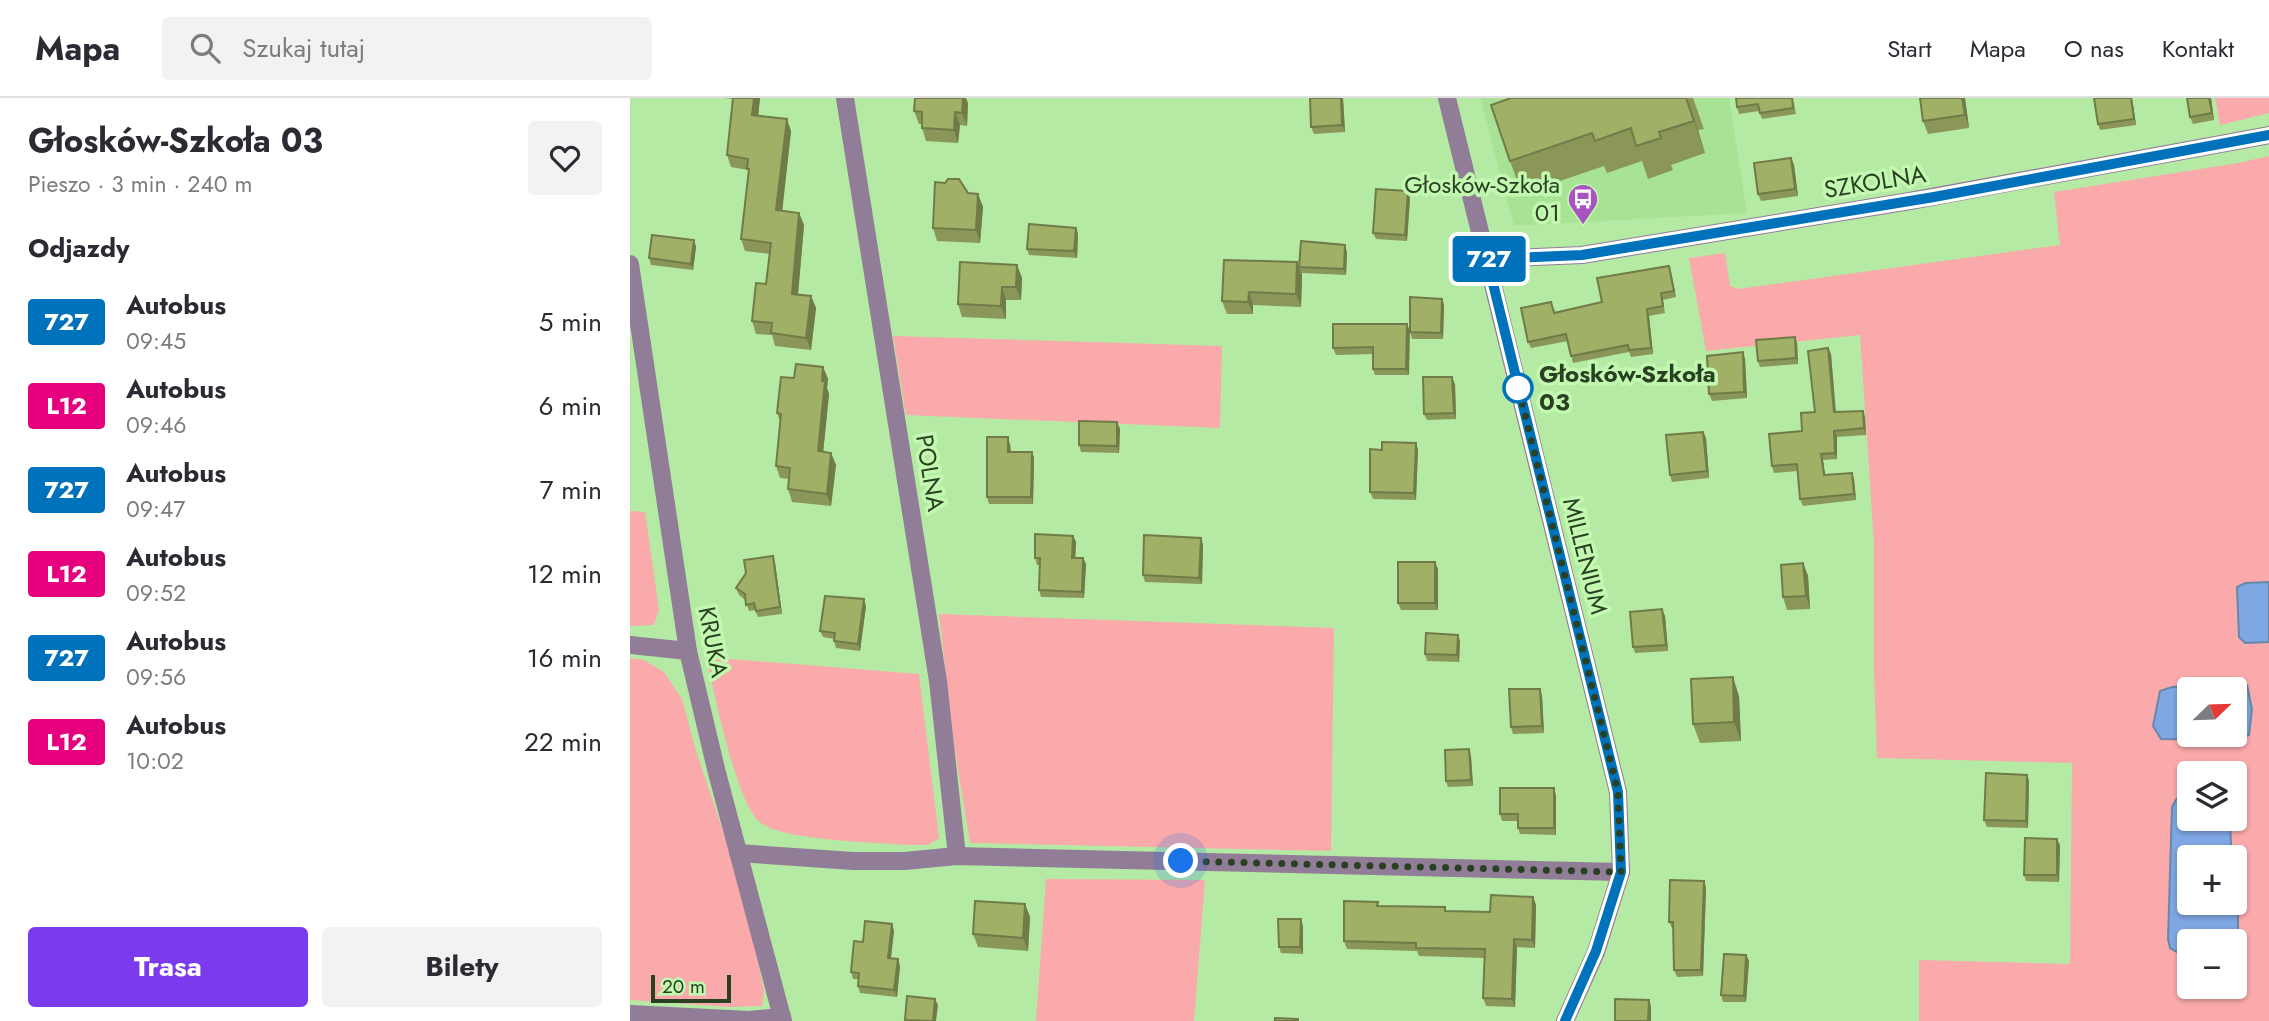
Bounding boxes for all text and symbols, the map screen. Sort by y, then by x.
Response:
search box [162,17,652,80]
text: Mapa [35,25,120,72]
icon: search [186,29,224,67]
text: Szukaj tutaj [242,29,365,67]
text: Start [1887,31,1932,66]
text: Mapa [1970,31,2026,66]
text: O nas [2064,31,2124,66]
text: Kontakt [2162,31,2234,66]
text: Głosków-Szkoła 03 [28,117,323,164]
button: heart [528,121,602,195]
street label: SZKOLNA [1821,156,1929,207]
text: Pieszo · 3 min · 240 m [28,167,252,201]
place label: Głosków-Szkoła 01 [1404,167,1560,230]
bus stop icon: Głosków-Szkoła 01 [1566,182,1600,226]
text: Odjazdy [28,229,130,267]
line badge: 727 [1449,236,1529,282]
text: 727 [1467,241,1511,276]
text: Autobus [126,286,226,324]
text: 5 min [539,303,602,341]
text: 727 [44,304,89,339]
text: 09:45 [126,324,186,358]
place label: Głosków-Szkoła 03 [1539,356,1716,419]
text: Autobus [126,370,226,408]
marker: Głosków-Szkoła 03 [1503,373,1533,403]
text: 6 min [539,387,602,425]
text: L12 [46,388,87,423]
text: 09:46 [126,408,187,442]
street label: POLNA [907,432,954,514]
text: Autobus [126,454,226,492]
text: 7 min [540,471,602,509]
text: 727 [44,472,89,507]
text: 09:47 [126,492,185,526]
street label: MILLENIUM [1554,494,1617,618]
text: Autobus [126,538,226,576]
text: 12 min [527,555,602,593]
text: L12 [46,556,87,591]
text: 09:52 [126,576,186,610]
street label: KRUKA [689,604,738,680]
text: Autobus [126,622,226,660]
text: 16 min [527,639,602,677]
text: 727 [44,640,89,675]
text: 09:56 [126,660,186,694]
north arrow [2177,677,2247,747]
map controls [2177,677,2247,999]
text: Autobus [126,706,226,744]
text: 22 min [524,723,602,761]
text: L12 [46,724,87,759]
text: 10:02 [126,744,184,778]
button: layers [2177,761,2247,831]
your location [1163,843,1198,878]
button: + [2177,845,2247,915]
button: Trasa [28,927,308,1007]
button: Bilety [322,927,602,1007]
button: − [2177,929,2247,999]
scale bar [651,972,732,1004]
text: 20 m [662,973,705,1000]

